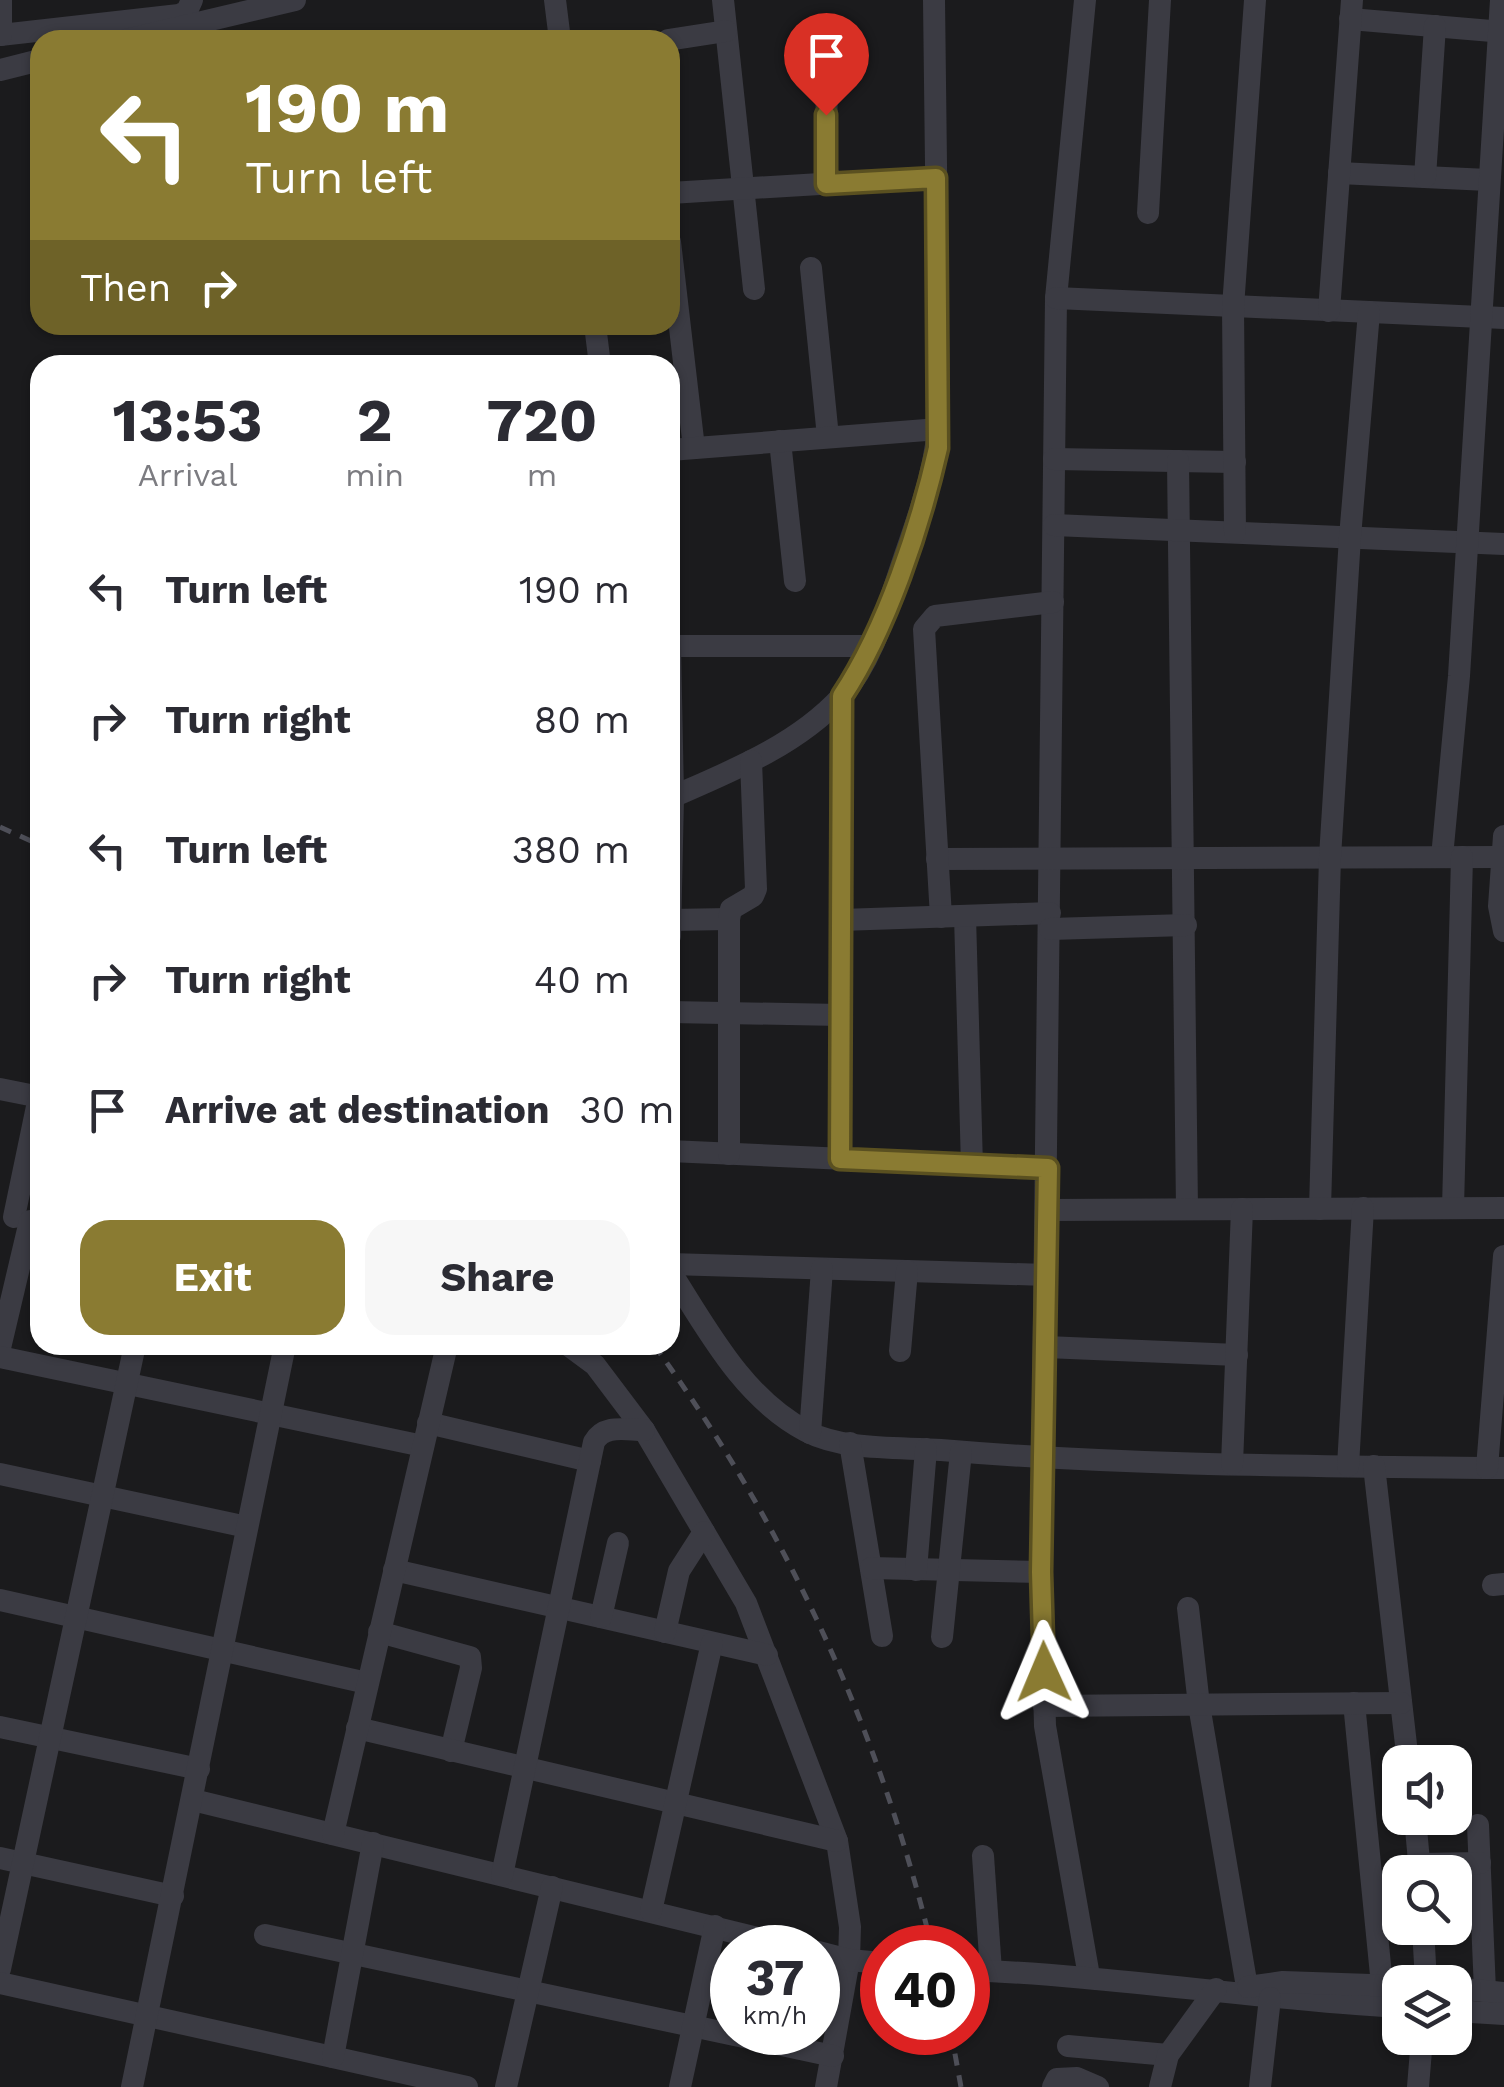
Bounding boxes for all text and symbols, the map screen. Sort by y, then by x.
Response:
pin [784,13,869,116]
icon: arrive [799,28,854,83]
text: 190 m [245,67,449,149]
icon: left [80,70,210,200]
text: Turn left [245,151,432,204]
icon: right [191,260,246,315]
text: Then [80,266,171,310]
text: 13:53 [113,385,263,456]
text: 2 [357,385,392,456]
text: 720 [487,385,597,456]
text: Arrival [138,456,238,494]
text: min [345,456,404,494]
text: m [527,456,557,494]
icon: left [80,563,135,618]
text: Turn left [165,568,327,612]
text: 190 m [519,568,630,612]
icon: right [80,693,135,748]
text: Turn right [165,698,351,742]
text: 80 m [534,698,630,742]
icon: left [80,823,135,878]
text: Turn left [165,828,327,872]
text: 380 m [512,828,630,872]
icon: right [80,953,135,1008]
text: Turn right [165,958,351,1002]
text: 40 m [534,958,630,1002]
icon: arrive [80,1083,135,1138]
text: Arrive at destination [165,1088,550,1132]
text: 30 m [580,1088,675,1132]
button: Exit [80,1220,345,1335]
button: Share [365,1220,630,1335]
position arrow [992,1620,1096,1724]
map controls [1382,1745,1472,2055]
button: sound [1382,1745,1472,1835]
button: search [1382,1855,1472,1945]
speed limit sign: 40 [860,1925,990,2055]
text: 37 [746,1948,804,2007]
button: layers [1382,1965,1472,2055]
text: km/h [743,2001,807,2030]

